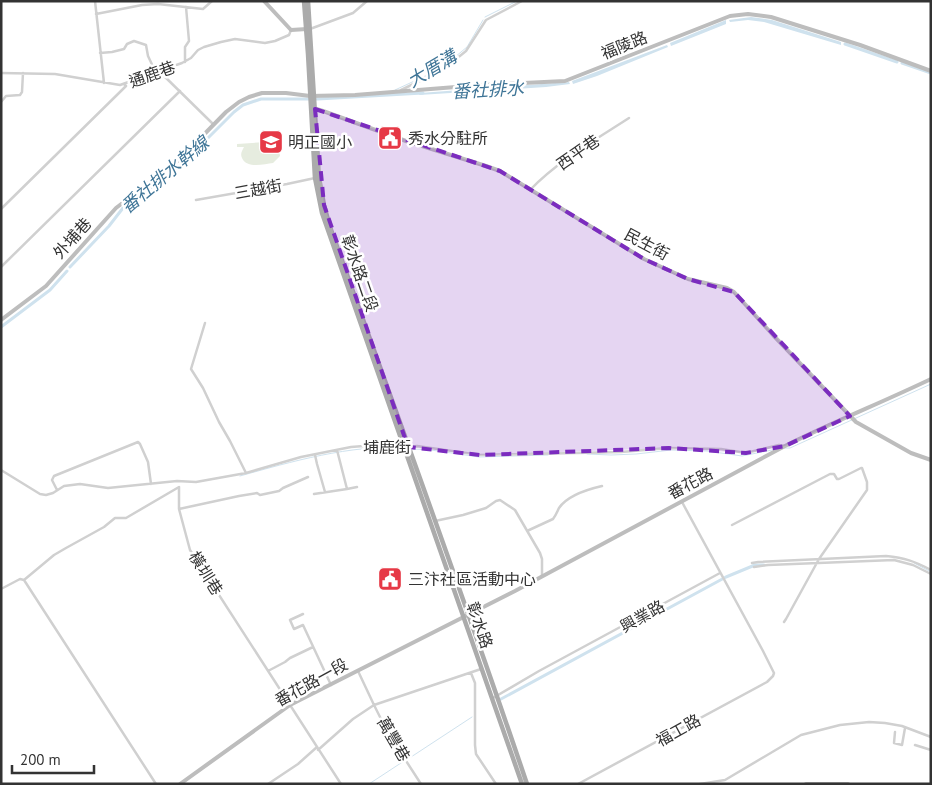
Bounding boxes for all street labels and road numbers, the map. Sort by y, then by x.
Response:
street label: 福陵路 [598,27,650,63]
street label: 通鹿巷 [126,56,178,92]
street label: 西平巷 [553,130,603,174]
street label: 三越街 [233,175,283,203]
street label: 外埔巷 [49,213,95,263]
street label: 民生街 [621,224,673,264]
street label: 彰水路二段 [338,232,382,314]
street label: 埔鹿街 [363,437,411,457]
street label: 番花路 [664,463,716,503]
street label: 橫圳巷 [185,547,227,599]
street label: 興業路 [616,596,668,636]
street label: 彰水路 [463,599,497,651]
street label: 番花路一段 [271,654,351,710]
street label: 福工路 [652,710,704,750]
street label: 萬豐巷 [373,713,415,765]

